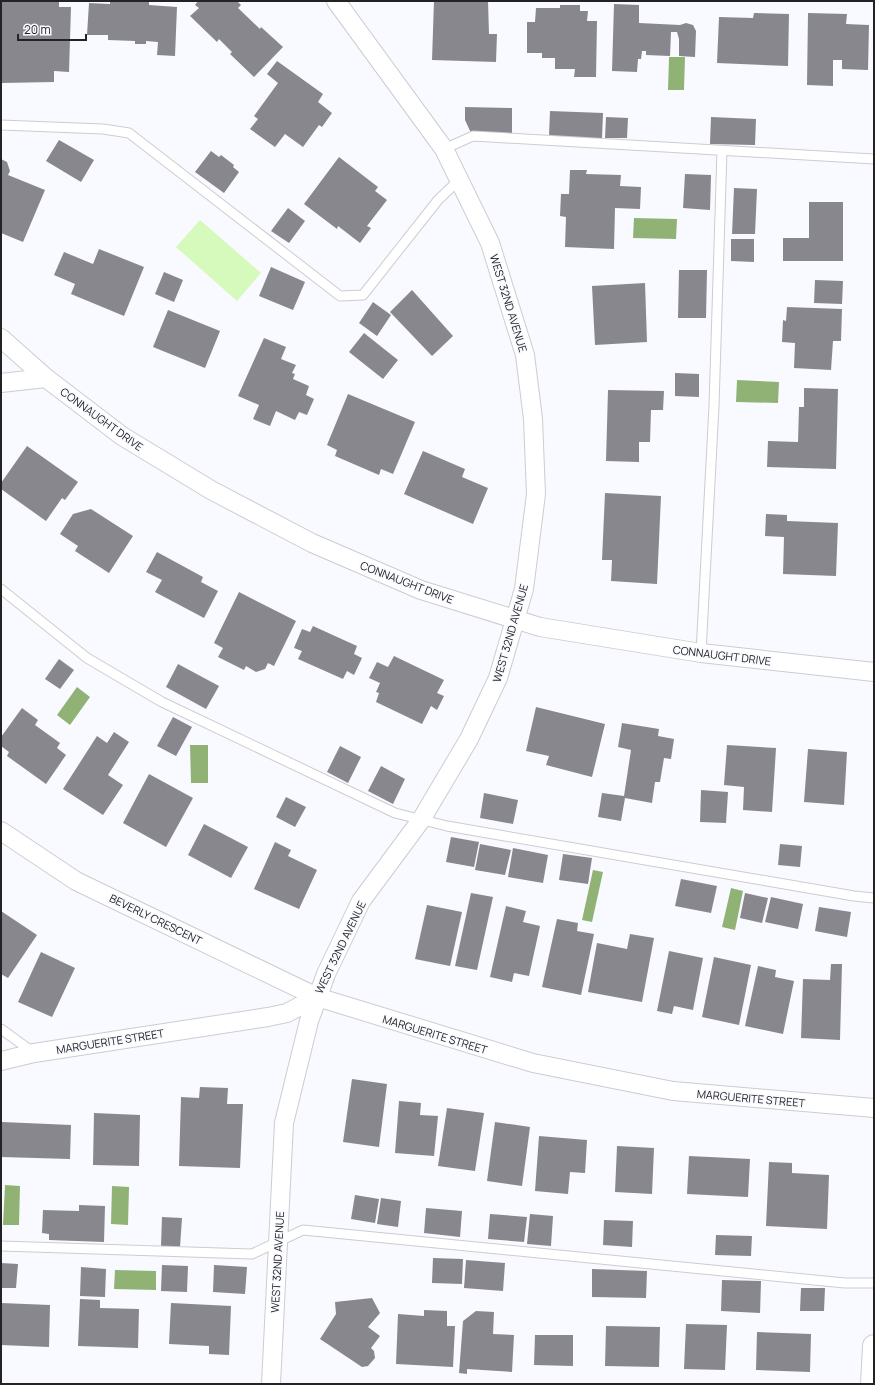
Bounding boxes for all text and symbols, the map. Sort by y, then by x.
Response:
scale bar [18,16,86,42]
text: 20 m [24,21,51,38]
street label: WEST 32ND AVENUE [487,252,531,354]
street label: CONNAUGHT DRIVE [58,384,146,454]
street label: CONNAUGHT DRIVE [358,557,456,607]
street label: WEST 32ND AVENUE [489,582,531,684]
street label: CONNAUGHT DRIVE [672,642,772,668]
street label: BEVERLY CRESCENT [107,890,205,948]
street label: WEST 32ND AVENUE [311,898,369,996]
street label: MARGUERITE STREET [381,1011,490,1057]
street label: MARGUERITE STREET [55,1025,165,1057]
street label: MARGUERITE STREET [696,1086,806,1110]
street label: WEST 32ND AVENUE [267,1211,287,1313]

